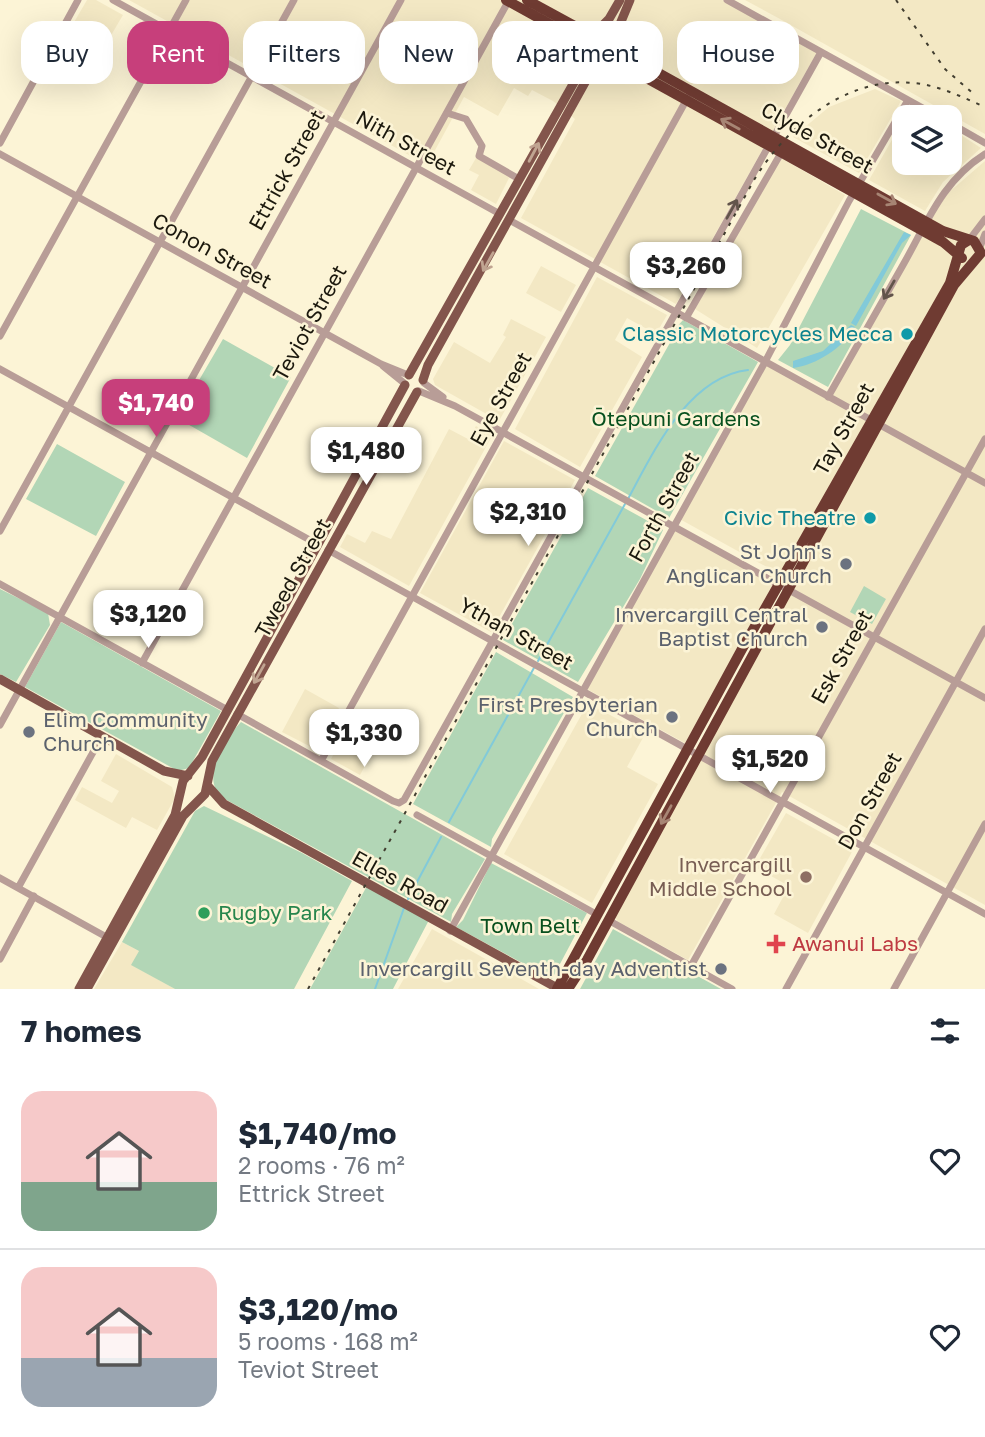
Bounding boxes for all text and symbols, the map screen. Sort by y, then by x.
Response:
chip: Buy [21,21,113,84]
chip: Rent [127,21,229,84]
chip: Filters [243,21,365,84]
chip: New [379,21,478,84]
chip: Apartment [492,21,663,84]
chip: House [677,21,799,84]
street label: Clyde Street [757,96,878,179]
street label: Nith Street [352,104,461,180]
street label: Ettrick Street [242,105,330,234]
map controls [892,105,962,175]
button: layers [892,105,962,175]
one-way arrow [720,117,740,131]
one-way arrow [527,142,541,162]
one-way arrow [876,193,897,206]
one-way arrow [726,199,739,220]
street label: Conon Street [148,207,277,294]
pin: $3,260 [629,243,743,302]
one-way arrow [481,251,494,272]
text: $3,260 [646,251,726,279]
street label: Teviot Street [267,260,352,385]
one-way arrow [882,280,896,300]
place label: Classic Motorcycles Mecca [622,320,893,346]
marker: Classic Motorcycles Mecca [899,326,915,342]
street label: Eye Street [464,347,537,450]
street label: Tay Street [807,378,879,479]
pin: $1,740 [99,380,213,439]
text: $1,740 [118,388,194,416]
park label: Ōtepuni Gardens [591,405,761,431]
pin: $1,480 [309,428,423,487]
text: $1,480 [327,436,405,464]
street label: Forth Street [622,447,704,566]
pin: $2,310 [471,489,585,548]
text: $2,310 [489,497,567,525]
place label: Civic Theatre [724,504,856,530]
marker: Civic Theatre [862,510,878,526]
street label: Tweed Street [249,513,336,642]
place label: St John's Anglican Church [666,538,832,588]
marker: St John's Anglican Church [838,556,854,572]
pin: $3,120 [91,590,205,650]
street label: Ythan Street [455,591,578,675]
text: $3,120 [109,599,187,627]
place label: Invercargill Central Baptist Church [615,601,808,651]
street label: Esk Street [805,605,878,708]
marker: Invercargill Central Baptist Church [814,619,830,635]
one-way arrow [252,664,266,684]
place label: First Presbyterian Church [478,691,658,741]
place label: Elim Community Church [43,706,208,756]
marker: First Presbyterian Church [664,709,680,725]
pin: $1,330 [307,710,421,769]
text: $1,330 [325,718,403,746]
marker: Elim Community Church [21,724,37,740]
pin: $1,520 [713,736,827,795]
text: $1,520 [731,744,809,772]
street label: Don Street [832,747,907,854]
one-way arrow [659,804,672,825]
street label: Elles Road [348,844,453,918]
place label: Invercargill Middle School [649,851,792,901]
marker: Invercargill Middle School [798,869,814,885]
place label: Rugby Park [218,899,333,925]
marker: Rugby Park [196,905,212,921]
park label: Town Belt [480,912,580,938]
place label: Awanui Labs [792,930,918,956]
marker: Awanui Labs [766,934,786,954]
place label: Invercargill Seventh-day Adventist [359,955,707,981]
marker: Invercargill Seventh-day Adventist [713,961,729,977]
icon: filters [926,1012,964,1050]
text: 7 homes [21,1013,142,1049]
text: $1,740/mo [238,1115,396,1151]
icon: home [77,1119,161,1203]
icon: heart [926,1142,964,1180]
text: 2 rooms · 76 m² [238,1151,405,1179]
text: Ettrick Street [238,1179,385,1207]
text: $3,120/mo [238,1291,398,1327]
icon: home [77,1295,161,1379]
icon: heart [926,1318,964,1356]
text: 5 rooms · 168 m² [238,1327,418,1355]
text: Teviot Street [238,1355,379,1383]

